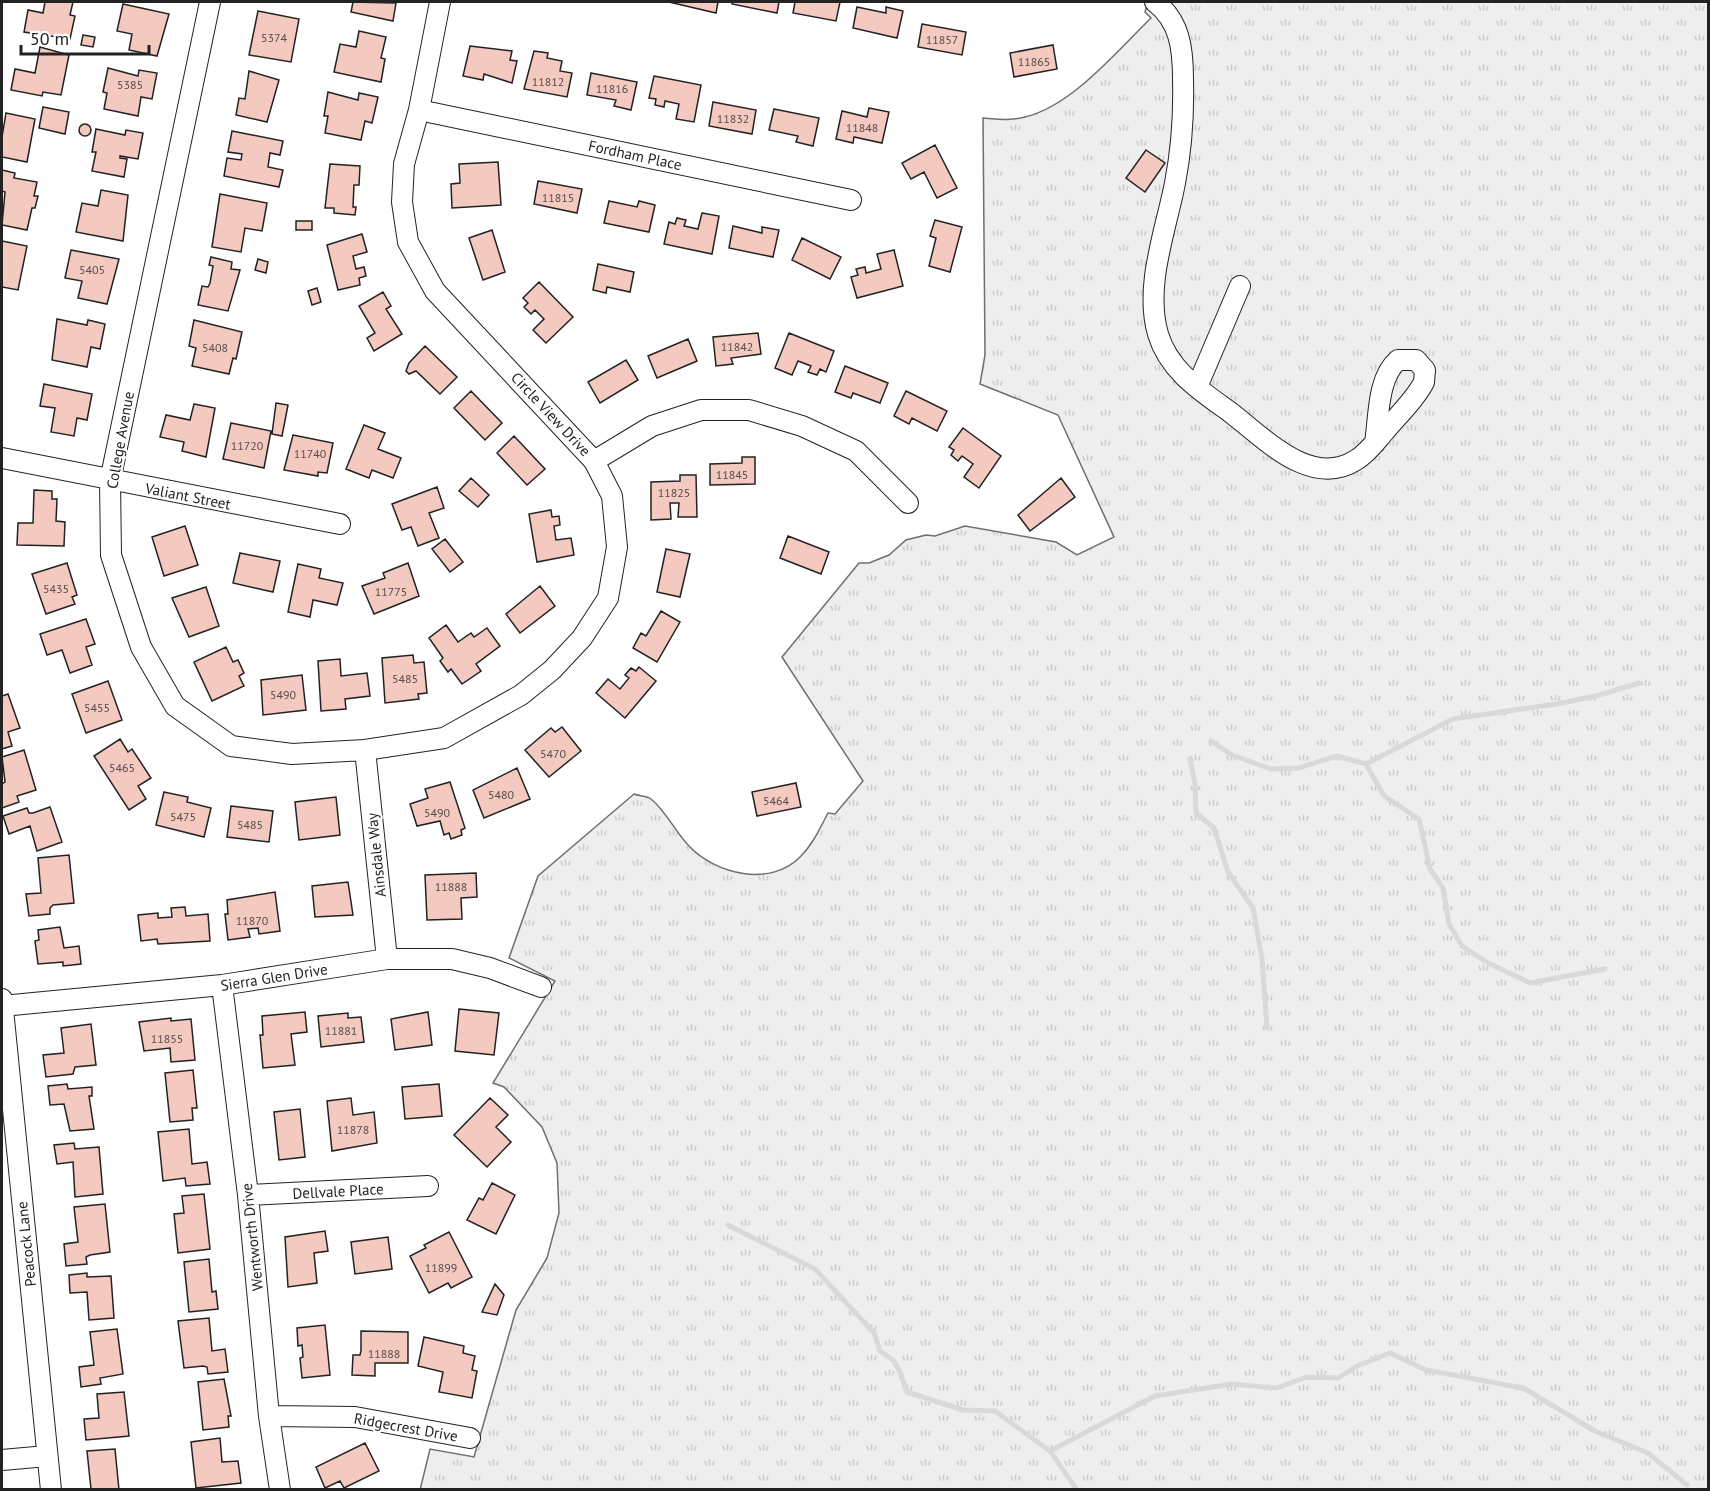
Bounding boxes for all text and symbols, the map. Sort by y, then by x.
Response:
scale bar [21,18,148,56]
text: 50 m [30,27,69,50]
house number: 5374 [261,30,288,45]
house number: 11857 [926,32,958,47]
house number: 11865 [1018,54,1050,69]
house number: 11812 [532,74,564,89]
house number: 5385 [117,77,143,92]
house number: 11816 [596,81,628,96]
house number: 11832 [717,111,749,126]
house number: 11848 [846,120,878,135]
street label: Fordham Place [587,136,683,174]
house number: 11815 [542,190,574,205]
house number: 5405 [79,262,105,277]
house number: 11842 [721,339,753,354]
house number: 5408 [202,340,228,355]
street label: Circle View Drive [507,368,595,460]
street label: College Avenue [102,390,138,490]
house number: 11720 [231,438,264,453]
house number: 11740 [294,446,327,461]
house number: 11845 [716,467,748,482]
street label: Valiant Street [143,478,232,514]
house number: 11825 [658,485,690,500]
house number: 5435 [43,581,69,596]
house number: 11775 [375,584,407,599]
house number: 5485 [392,671,418,686]
house number: 5490 [270,687,297,702]
house number: 5455 [84,700,110,715]
house number: 5470 [540,746,567,761]
house number: 5465 [109,760,135,775]
house number: 5480 [488,787,515,802]
house number: 5464 [763,793,790,808]
house number: 5490 [424,805,451,820]
house number: 5475 [170,809,196,824]
street label: Ainsdale Way [362,812,390,898]
house number: 5485 [237,817,263,832]
house number: 11888 [435,879,467,894]
house number: 11870 [236,913,269,928]
street label: Sierra Glen Drive [219,959,329,995]
house number: 11881 [325,1023,357,1038]
house number: 11855 [151,1031,183,1046]
house number: 11878 [337,1122,369,1137]
street label: Dellvale Place [292,1179,384,1203]
street label: Wentworth Drive [237,1182,267,1292]
street label: Peacock Lane [12,1200,40,1288]
house number: 11899 [425,1260,457,1275]
house number: 11888 [368,1346,400,1361]
street label: Ridgecrest Drive [353,1409,459,1445]

